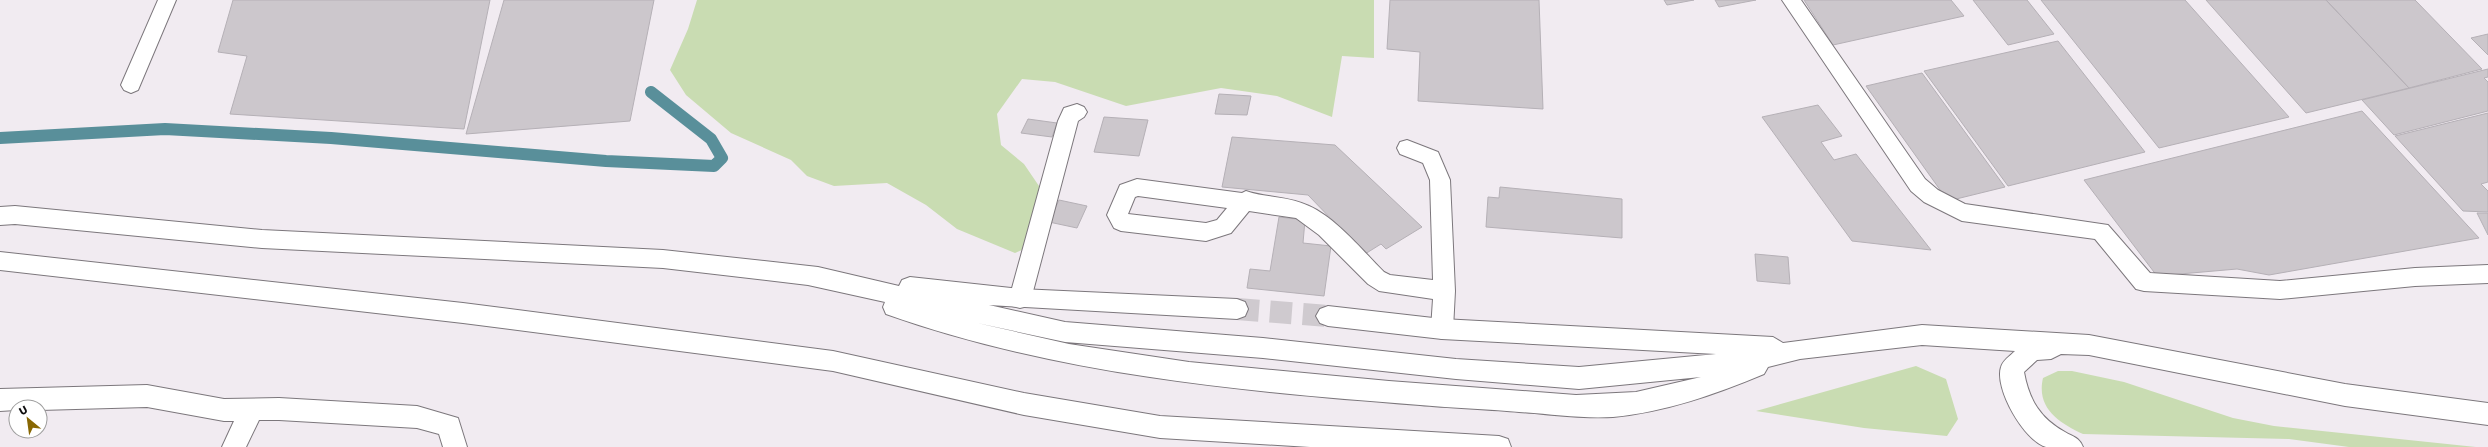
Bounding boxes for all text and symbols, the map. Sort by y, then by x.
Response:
north arrow [8,399,48,439]
text: U [16,401,31,419]

